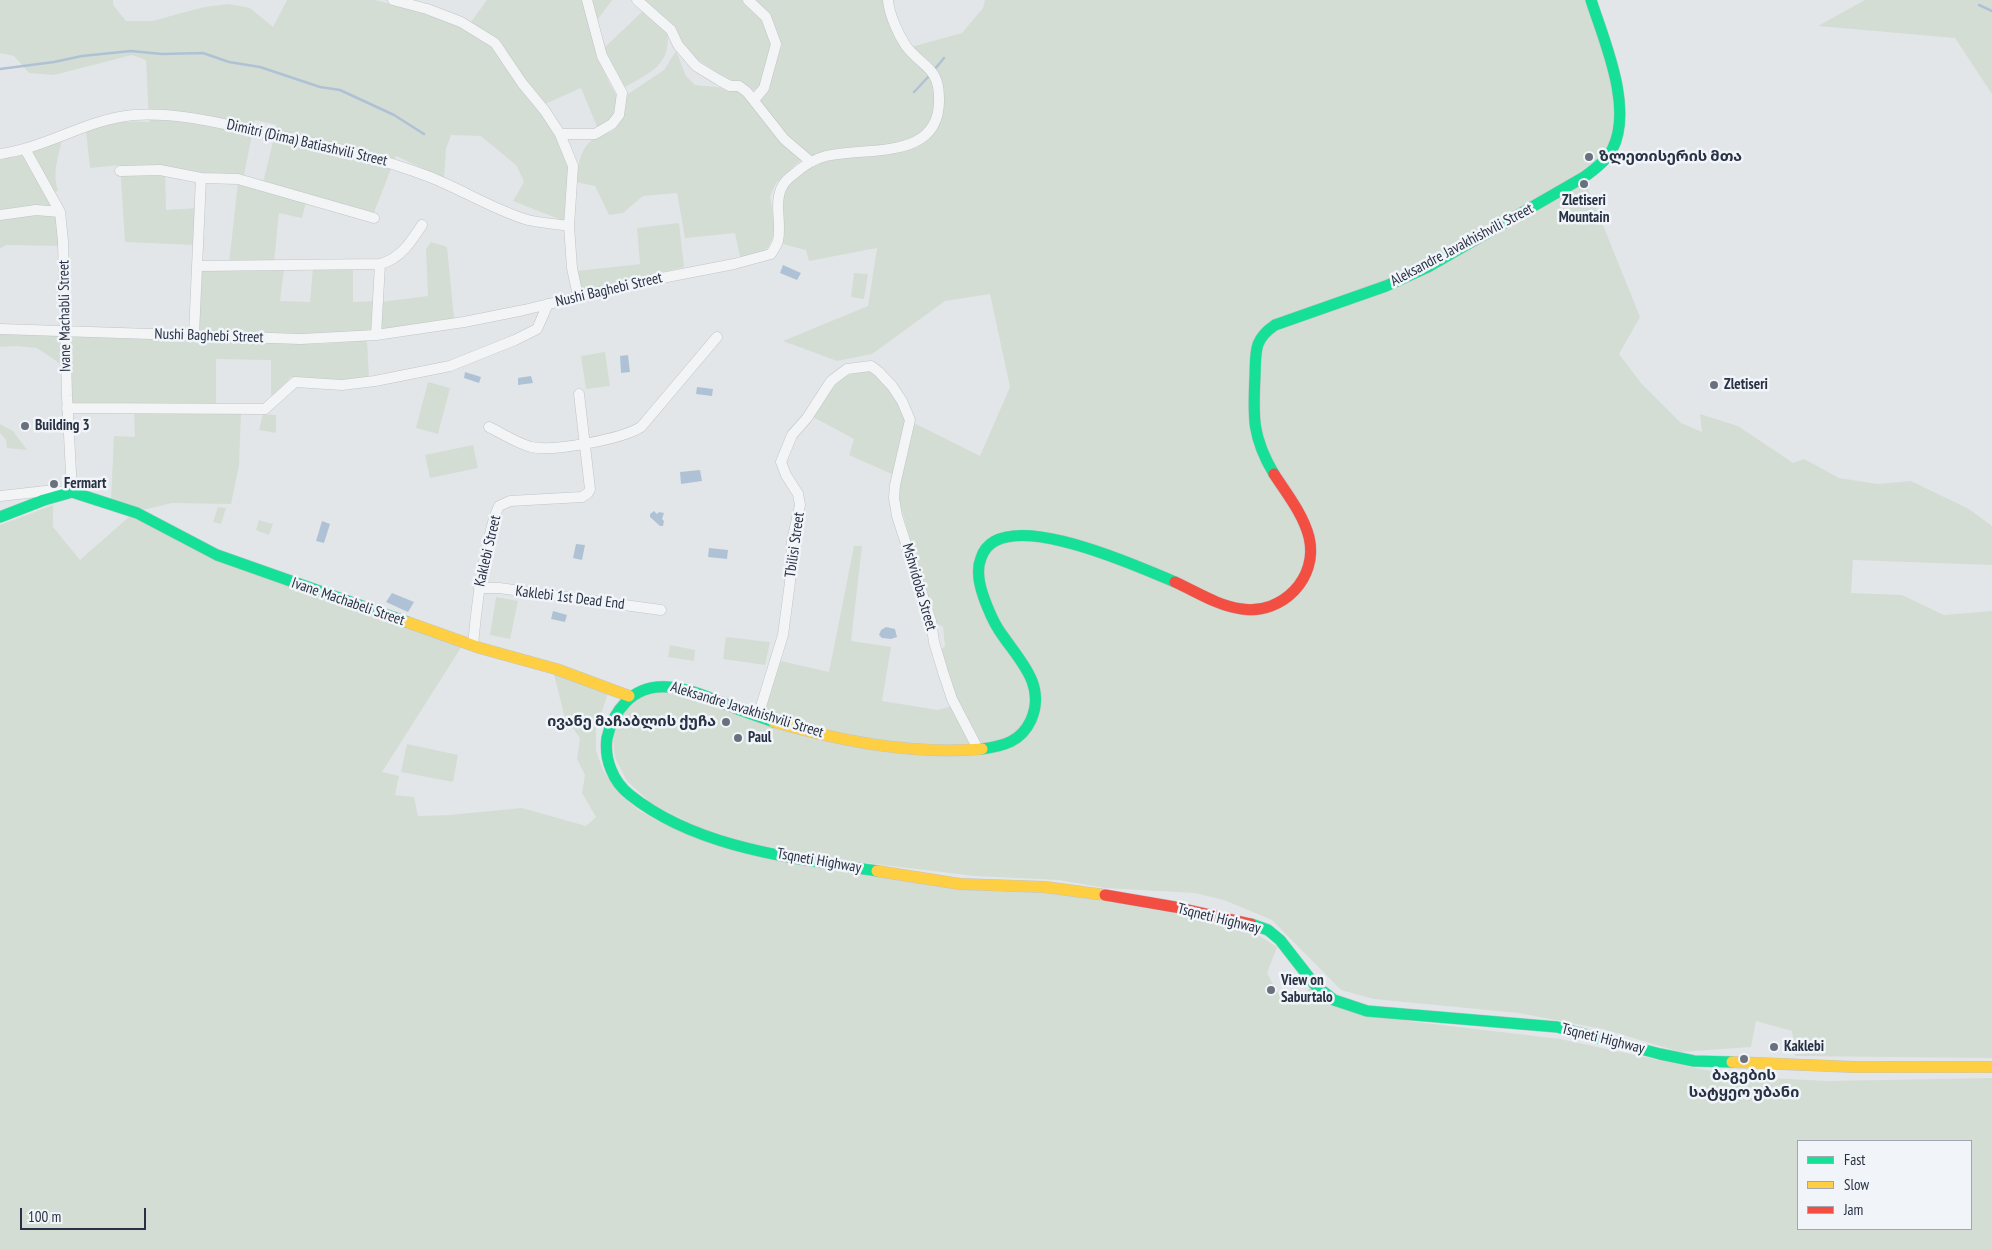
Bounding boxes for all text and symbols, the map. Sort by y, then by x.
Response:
street label: Dimitri (Dima) Batiashvili Street [225,116,389,170]
place label: ზლეთისერის მთა [1599,148,1742,166]
marker: ზლეთისერის მთა [1583,151,1595,163]
marker: Zletiseri Mountain [1578,178,1590,190]
place label: Zletiseri Mountain [1559,192,1609,227]
street label: Aleksandre Javakhishvili Street [1388,200,1536,290]
street label: Ivane Machabli Street [55,260,75,372]
street label: Nushi Baghebi Street [554,269,664,311]
street label: Nushi Baghebi Street [154,325,264,347]
place label: Zletiseri [1724,376,1768,394]
marker: Zletiseri [1708,379,1720,391]
place label: Building 3 [35,417,90,435]
marker: Building 3 [19,420,31,432]
place label: Fermart [64,475,106,493]
marker: Fermart [48,478,60,490]
street label: Tbilisi Street [782,511,808,579]
street label: Kaklebi Street [471,514,505,588]
street label: Mshvidoba Street [898,541,940,633]
street label: Ivane Machabeli Street [289,574,407,630]
street label: Kaklebi 1st Dead End [514,582,626,614]
street label: Aleksandre Javakhishvili Street [668,678,826,742]
place label: ივანე მაჩაბლის ქუჩა [547,713,716,731]
marker: ივანე მაჩაბლის ქუჩა [720,716,732,728]
place label: Paul [748,729,771,747]
marker: Paul [732,732,744,744]
street label: Tsqneti Highway [775,845,863,877]
street label: Tsqneti Highway [1175,900,1263,938]
place label: View on Saburtalo [1281,972,1333,1007]
marker: View on Saburtalo [1265,984,1277,996]
street label: Tsqneti Highway [1559,1020,1647,1058]
place label: Kaklebi [1784,1038,1824,1056]
marker: Kaklebi [1768,1041,1780,1053]
marker: ბაგების სატყეო უბანი [1738,1053,1750,1065]
place label: ბაგების სატყეო უბანი [1689,1067,1799,1102]
legend [1797,1140,1972,1230]
text: Fast [1844,1150,1865,1169]
text: Slow [1844,1175,1869,1194]
scale bar [22,1198,149,1230]
text: Jam [1844,1200,1863,1219]
text: 100 m [28,1207,61,1226]

